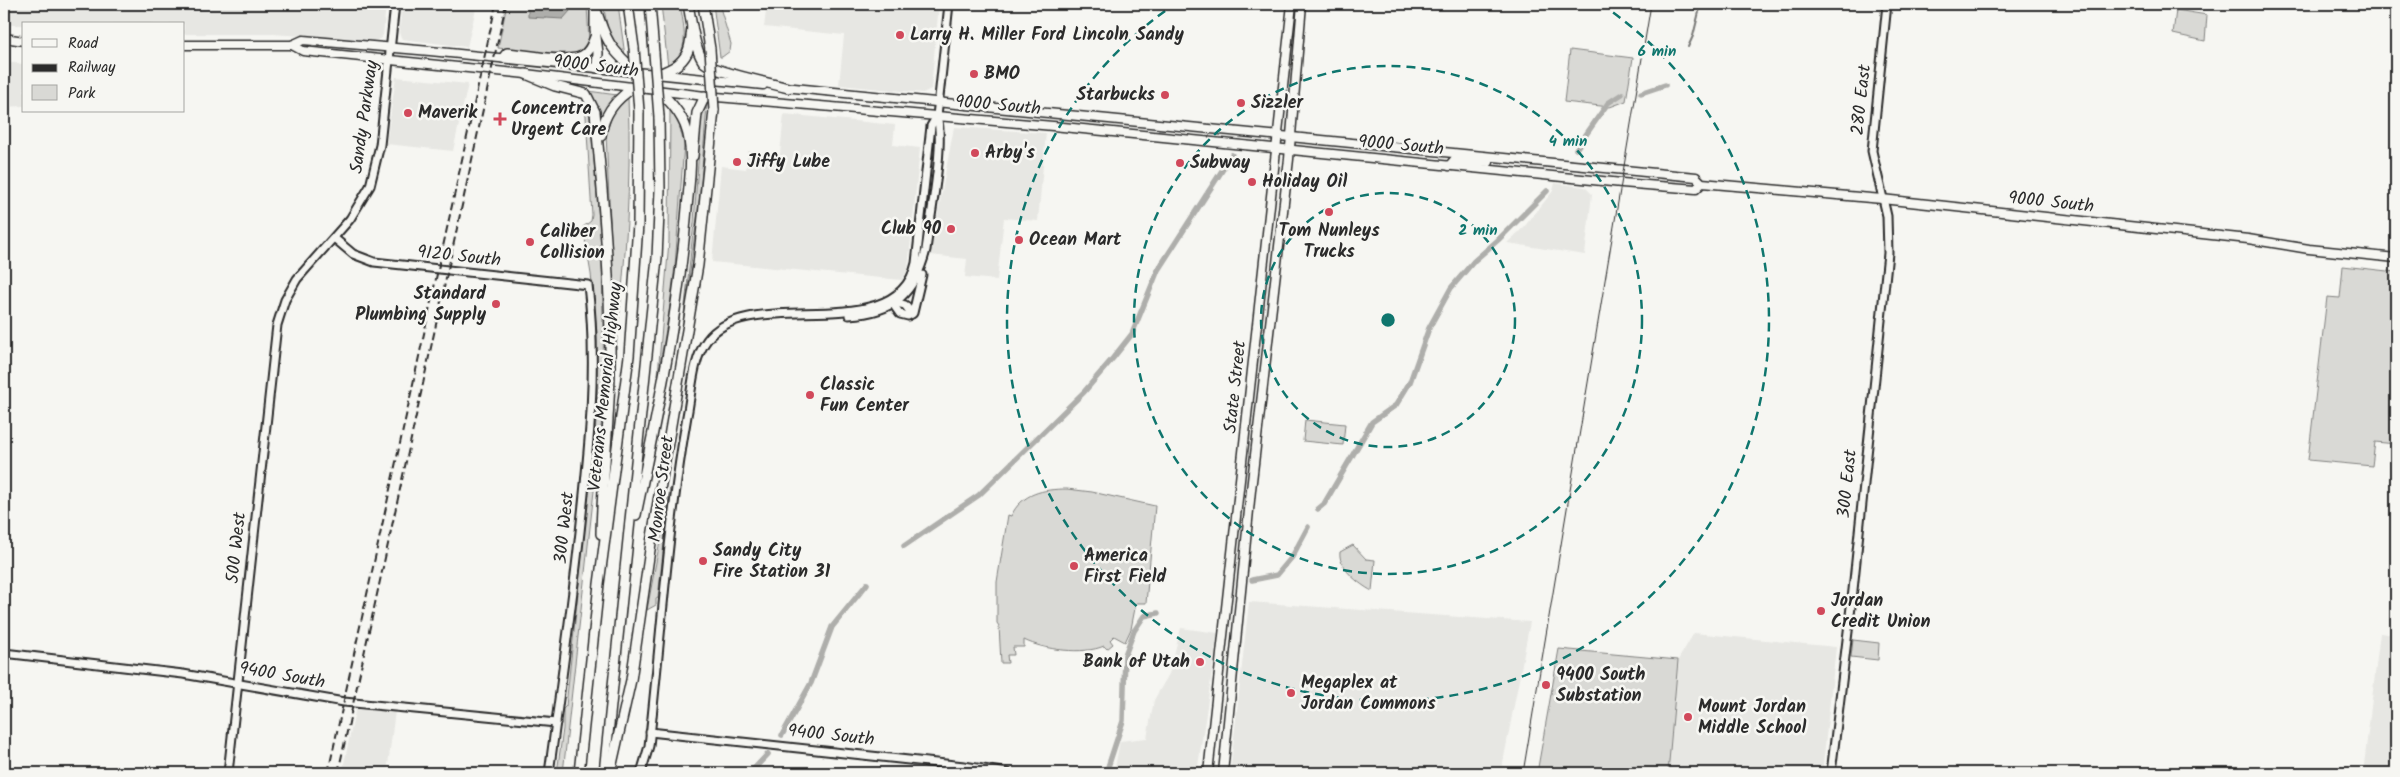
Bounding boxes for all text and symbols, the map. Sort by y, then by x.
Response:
place label: Larry H. Miller Ford Lincoln Sandy [910,21,1184,50]
legend [22,22,185,112]
marker: Larry H. Miller Ford Lincoln Sandy [894,29,906,41]
text: Road [68,32,99,56]
text: 6 min [1638,40,1676,64]
street label: 9000 South [552,47,640,87]
text: Railway [68,56,116,80]
street label: Sandy Parkway [343,58,387,175]
place label: BMO [984,60,1020,89]
street label: 280 East [1844,62,1880,137]
marker: BMO [968,68,980,80]
place label: Starbucks [1076,81,1156,110]
text: Park [68,82,96,106]
street label: 9000 South [954,88,1042,124]
marker: Starbucks [1159,89,1171,101]
place label: Sizzler [1251,89,1304,118]
place label: Concentra Urgent Care [511,95,606,145]
marker: Sizzler [1235,97,1247,109]
place label: Maverik [418,99,478,128]
marker: Maverik [402,107,414,119]
marker: Concentra Urgent Care [493,112,507,126]
street label: 9000 South [1357,128,1445,164]
text: 4 min [1549,130,1587,154]
place label: Arby's [985,139,1035,168]
marker: Arby's [969,147,981,159]
place label: Jiffy Lube [747,148,830,177]
place label: Subway [1190,149,1251,178]
marker: Jiffy Lube [731,156,743,168]
marker: Subway [1174,157,1186,169]
place label: Holiday Oil [1262,168,1347,197]
marker: Holiday Oil [1246,176,1258,188]
street label: 9000 South [2007,184,2095,222]
marker: Tom Nunleys Trucks [1323,206,1335,218]
place label: Club 90 [881,215,942,244]
place label: Tom Nunleys Trucks [1278,217,1380,267]
place label: Caliber Collision [540,218,605,268]
text: 2 min [1458,219,1498,243]
marker: Club 90 [945,223,957,235]
place label: Ocean Mart [1029,226,1122,255]
marker: Ocean Mart [1013,234,1025,246]
marker: Caliber Collision [524,236,536,248]
street label: 9120 South [416,238,502,276]
place label: Standard Plumbing Supply [355,280,487,330]
street label: Veterans Memorial Highway [581,280,631,493]
marker: Standard Plumbing Supply [490,298,502,310]
centre of rings [1379,311,1397,329]
street label: State Street [1217,338,1255,435]
place label: Classic Fun Center [820,371,910,421]
marker: Classic Fun Center [804,389,816,401]
street label: Monroe Street [641,433,683,544]
street label: 300 East [1830,447,1866,520]
street label: 300 West [547,490,583,565]
street label: 500 West [219,510,255,585]
place label: Sandy City Fire Station 31 [713,537,831,587]
place label: America First Field [1084,542,1166,592]
marker: Sandy City Fire Station 31 [697,555,709,567]
marker: America First Field [1068,560,1080,572]
place label: Jordan Credit Union [1831,587,1930,637]
marker: Jordan Credit Union [1815,605,1827,617]
place label: Bank of Utah [1083,648,1190,677]
street label: 9400 South [237,654,327,698]
marker: Bank of Utah [1194,656,1206,668]
place label: 9400 South Substation [1556,661,1645,711]
place label: Megaplex at Jordan Commons [1301,669,1436,719]
marker: 9400 South Substation [1540,679,1552,691]
marker: Megaplex at Jordan Commons [1285,687,1297,699]
place label: Mount Jordan Middle School [1698,693,1806,743]
marker: Mount Jordan Middle School [1682,711,1694,723]
street label: 9400 South [786,717,876,755]

